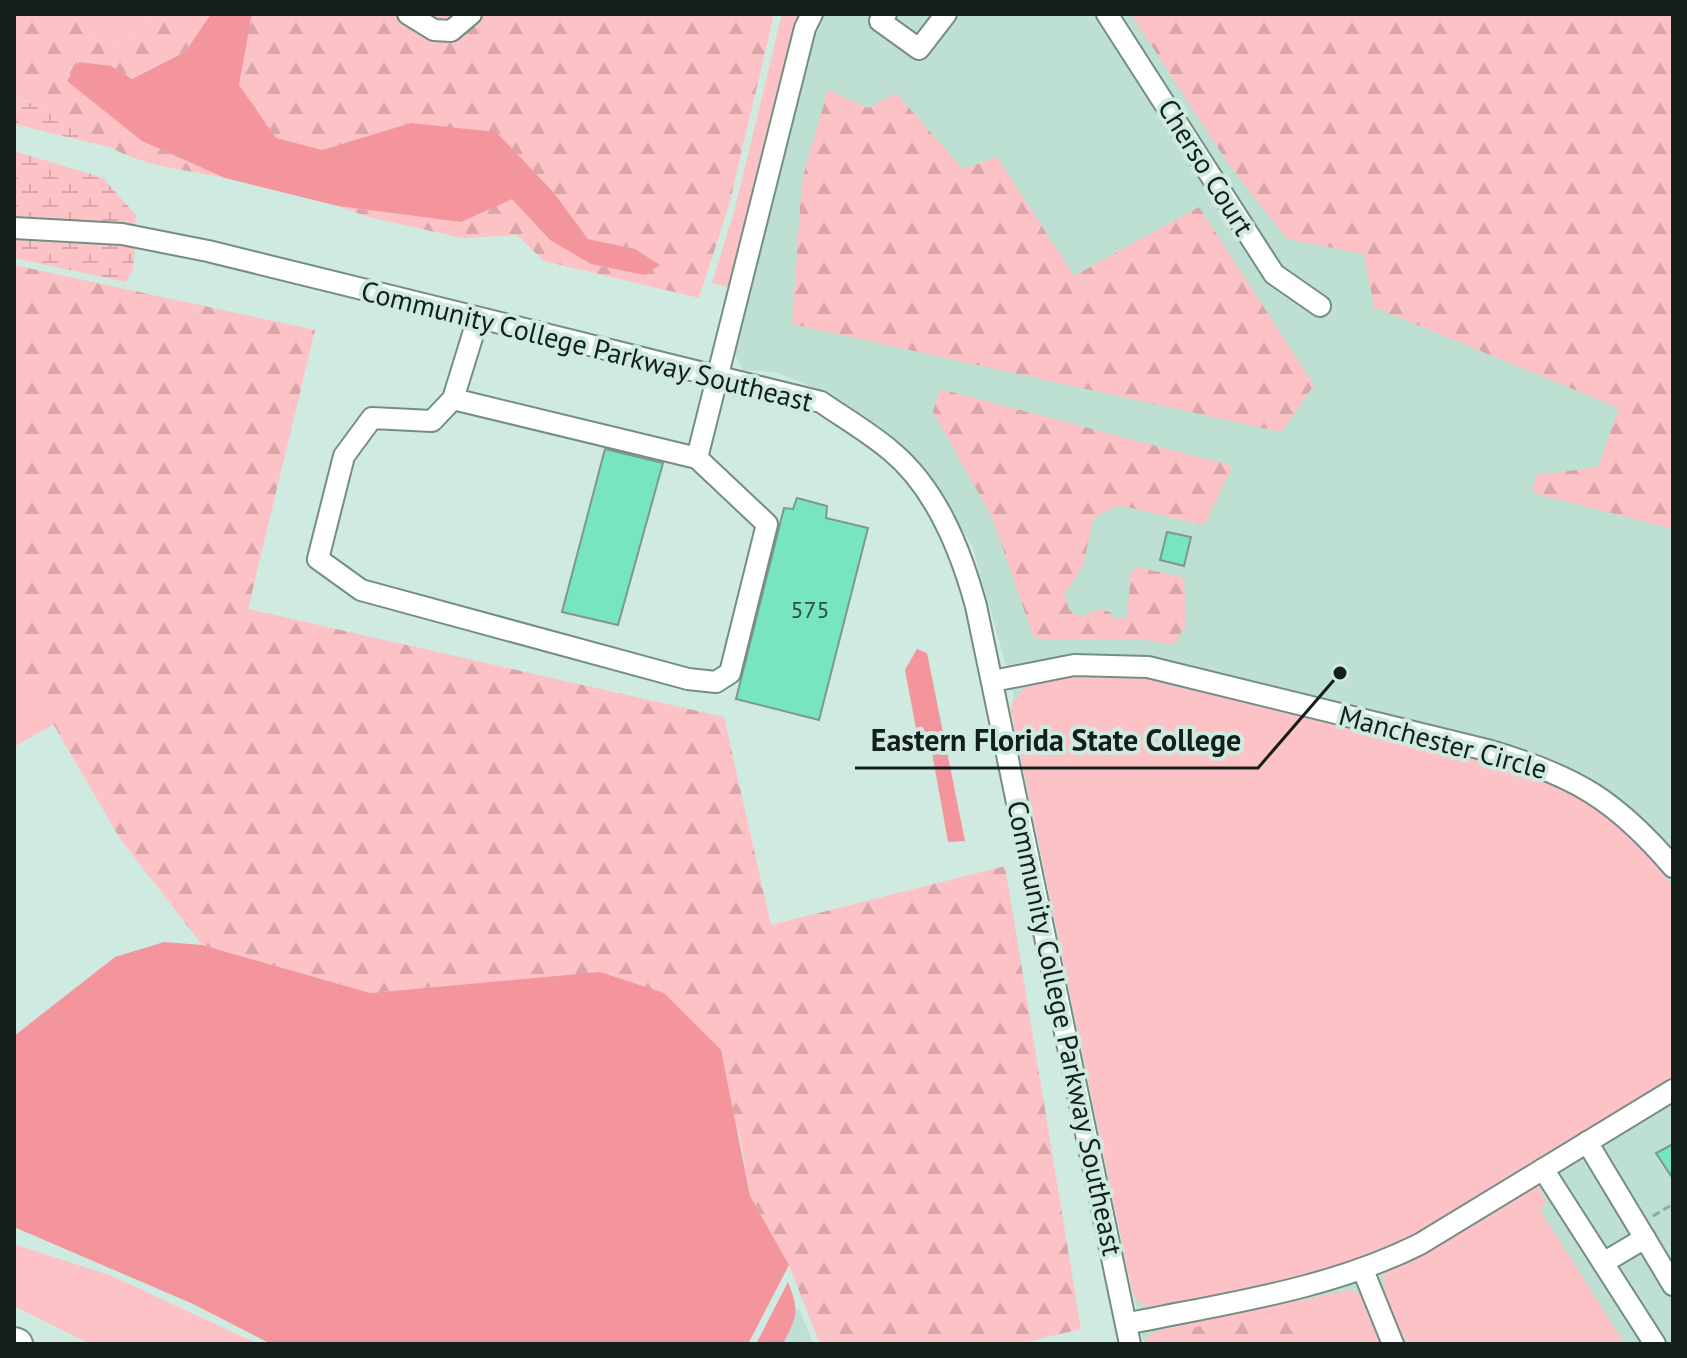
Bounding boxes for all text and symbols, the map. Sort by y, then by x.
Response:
street label: Cherso Court [1150,92,1263,242]
street label: Community College Parkway Southeast [357,271,817,420]
house number: 575 [790,594,830,625]
street label: Manchester Circle [1335,696,1551,787]
callout: Eastern Florida State College [855,714,1258,768]
text: Eastern Florida State College [871,720,1241,759]
street label: Community College Parkway Southeast [999,797,1132,1259]

